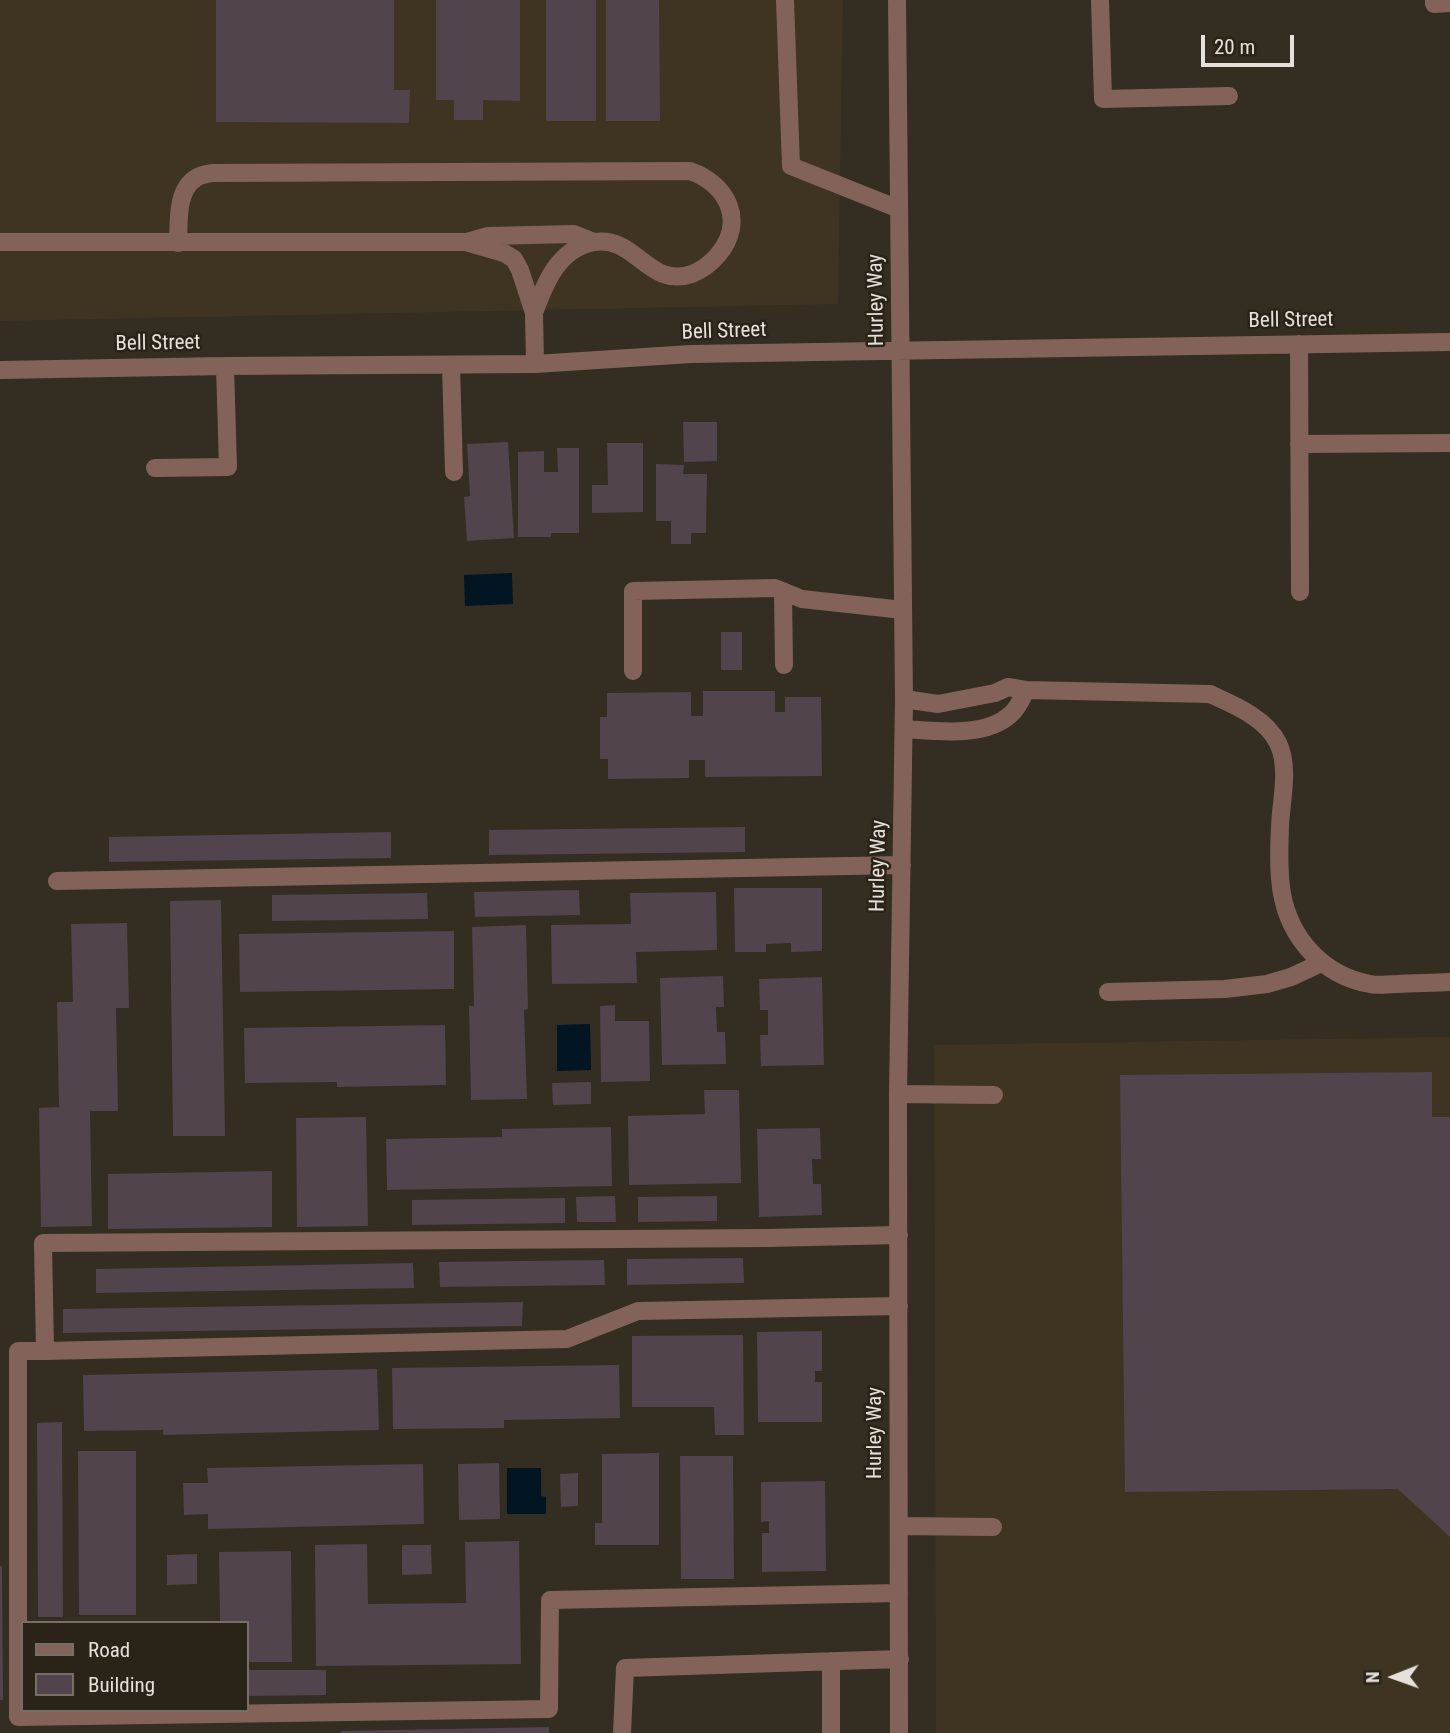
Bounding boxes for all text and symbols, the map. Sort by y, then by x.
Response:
scale bar [1205,21,1298,65]
text: 20 m [1214,35,1255,59]
street label: Hurley Way [864,254,890,346]
street label: Bell Street [1248,308,1334,334]
street label: Bell Street [681,318,767,346]
street label: Bell Street [115,331,201,357]
street label: Hurley Way [866,820,892,912]
street label: Hurley Way [863,1387,889,1479]
legend [21,1621,248,1712]
text: Road [88,1638,130,1662]
north arrow [1359,1642,1429,1712]
text: N [1361,1671,1384,1683]
text: Building [88,1673,155,1697]

